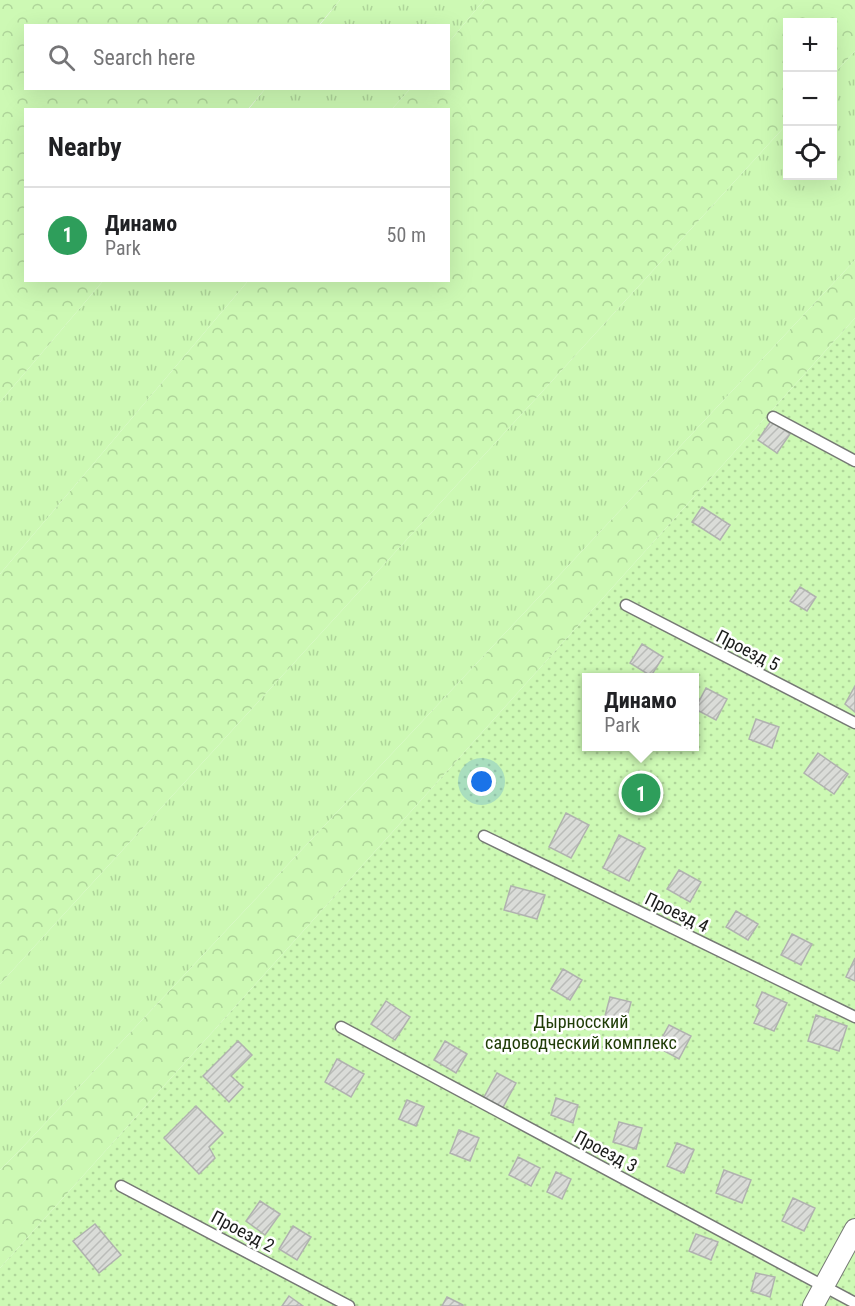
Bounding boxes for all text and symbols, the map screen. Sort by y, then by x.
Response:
map controls [783,18,837,180]
button: + [783,18,837,72]
search box [24,24,450,90]
icon: search [45,41,78,74]
text: Search here [93,45,195,70]
button: − [783,72,837,126]
button: locate [783,126,837,180]
text: Nearby [48,132,122,162]
text: Динамо [105,211,177,236]
text: 1 [62,223,73,247]
text: 50 m [387,223,426,247]
text: Park [105,236,141,260]
street label: Проезд 5 [713,625,783,675]
popup [582,673,699,751]
text: Динамо [604,688,677,713]
text: Park [604,713,640,737]
your location [467,767,496,796]
pin: 1 [622,770,660,816]
street label: Проезд 4 [642,888,712,936]
park label: Дырносский садоводческий комплекс [485,1011,677,1053]
street label: Проезд 3 [571,1126,641,1176]
street label: Проезд 2 [208,1206,278,1256]

